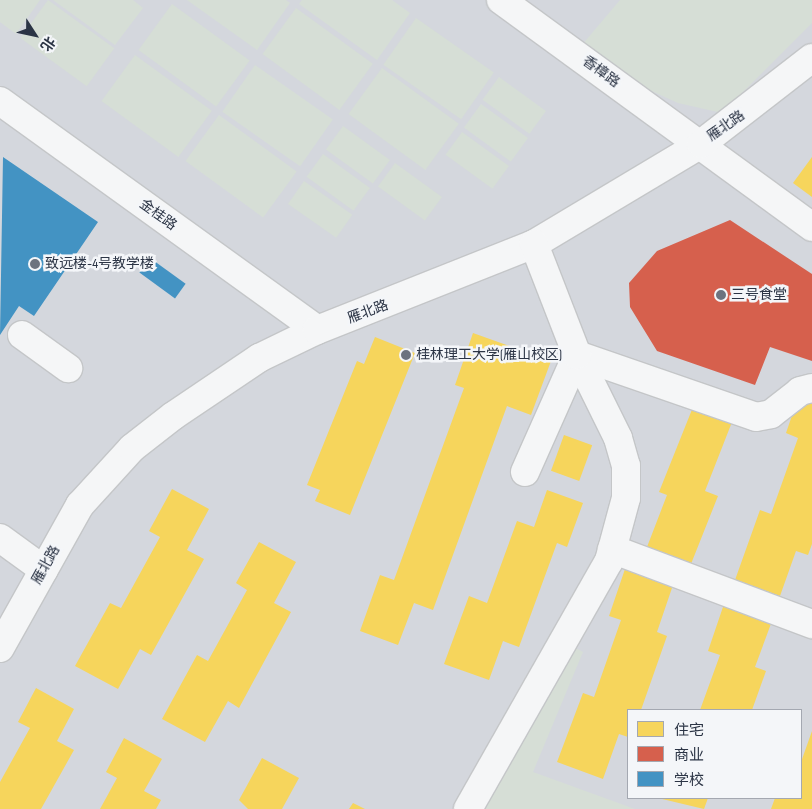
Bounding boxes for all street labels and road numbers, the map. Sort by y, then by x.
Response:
street label: 香樟路 [579,53,623,91]
street label: 雁北路 [704,107,748,145]
street label: 金桂路 [136,196,180,234]
street label: 雁北路 [345,297,391,327]
street label: 雁北路 [28,543,64,587]

